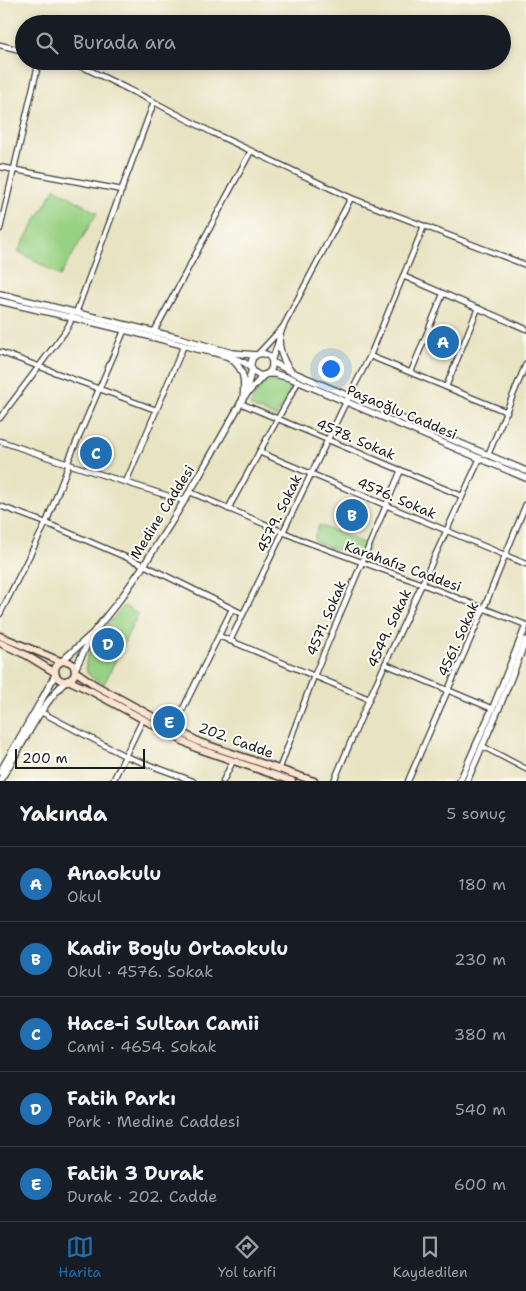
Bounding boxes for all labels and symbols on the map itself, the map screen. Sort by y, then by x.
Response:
pin: A [427,323,459,361]
your location [318,356,344,382]
street label: Paşaoğlu Caddesi [344,381,460,443]
street label: 4578. Sokak [314,414,398,464]
pin: C [80,434,112,472]
street label: Medine Caddesi [126,462,198,562]
street label: 4579. Sokak [252,471,306,555]
street label: 4576. Sokak [355,473,439,523]
pin: B [336,496,368,534]
street label: Karahafız Caddesi [342,536,464,596]
street label: 4571. Sokak [302,578,350,658]
street label: 4549. Sokak [363,586,415,670]
street label: 4561. Sokak [433,599,483,679]
pin: D [92,625,124,663]
pin: E [153,703,185,741]
street label: 202. Cadde [196,718,276,762]
scale bar [15,746,145,769]

